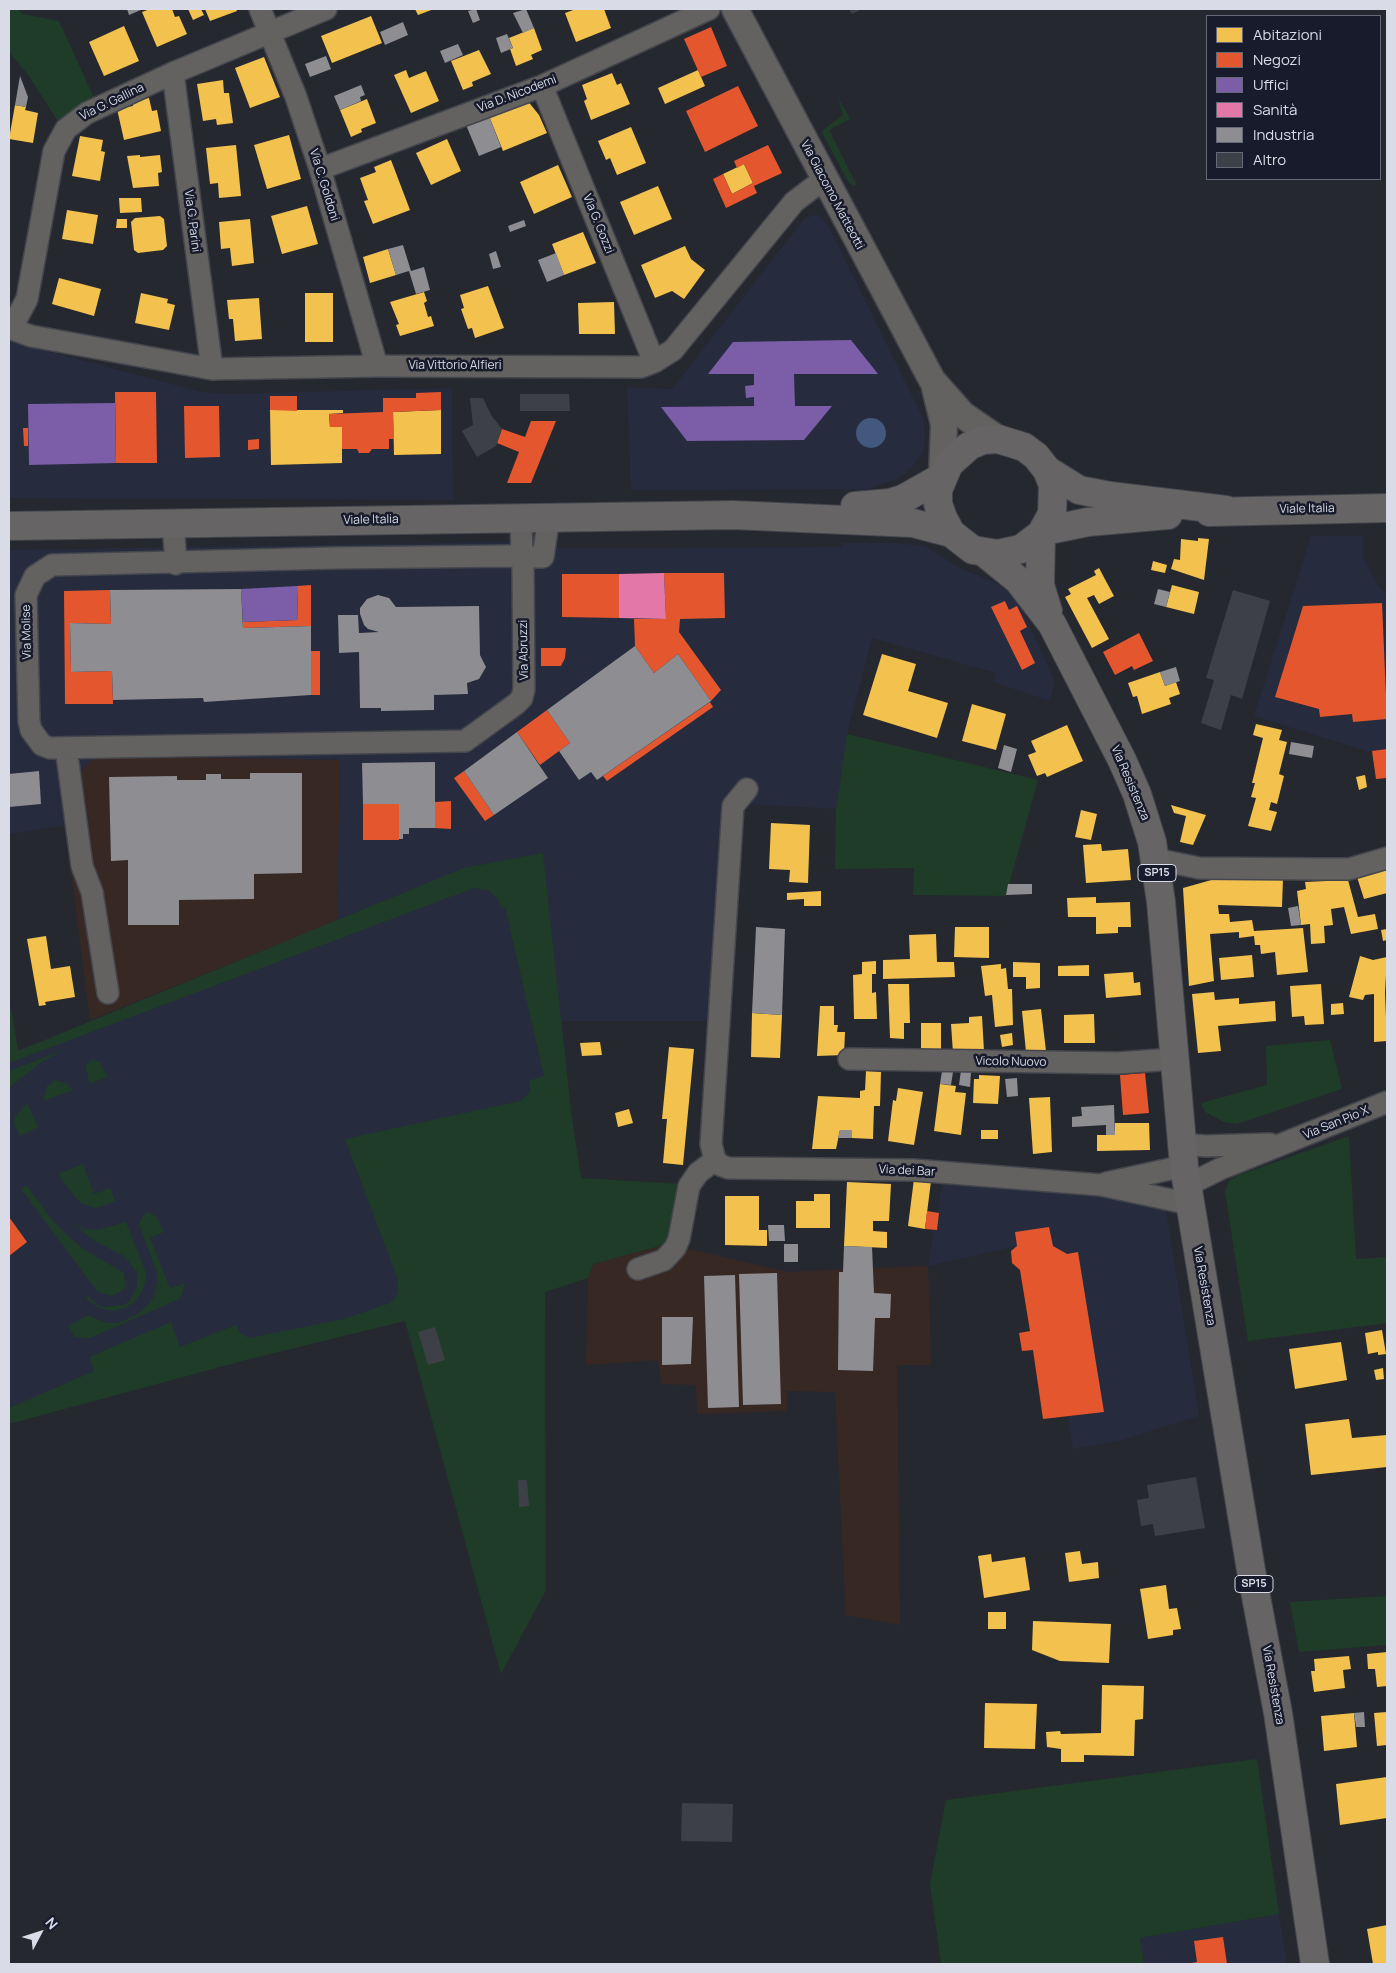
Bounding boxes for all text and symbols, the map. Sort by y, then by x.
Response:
legend [1206,15,1381,180]
text: Abitazioni [1253,24,1322,45]
text: Negozi [1253,49,1301,70]
street label: Via D. Nicodemi [476,72,558,116]
text: Uffici [1253,74,1289,95]
street label: Via G. Gallina [78,80,146,124]
text: Sanità [1253,99,1297,120]
text: Industria [1253,124,1314,145]
street label: Via Giacomo Matteotti [797,138,867,252]
street label: Via C. Goldoni [306,147,342,223]
text: Altro [1253,149,1286,170]
street label: Via G. Parini [181,189,203,253]
street label: Via G. Gozzi [580,192,616,256]
street label: Via Vittorio Alfieri [408,359,502,373]
street label: Viale Italia [1279,501,1335,517]
street label: Viale Italia [343,512,399,528]
street label: Via Molise [19,604,35,660]
street label: Via Abruzzi [516,620,532,680]
street label: Via Resistenza [1108,743,1152,823]
road number: SP15 [1138,864,1176,881]
street label: Vicolo Nuovo [975,1054,1047,1070]
street label: Via San Pio X [1301,1103,1371,1143]
street label: Via dei Bar [878,1162,936,1180]
street label: Via Resistenza [1190,1245,1218,1327]
road number: SP15 [1235,1576,1273,1592]
street label: Via Resistenza [1259,1644,1287,1726]
north arrow [15,1908,65,1958]
text: N [41,1913,62,1933]

